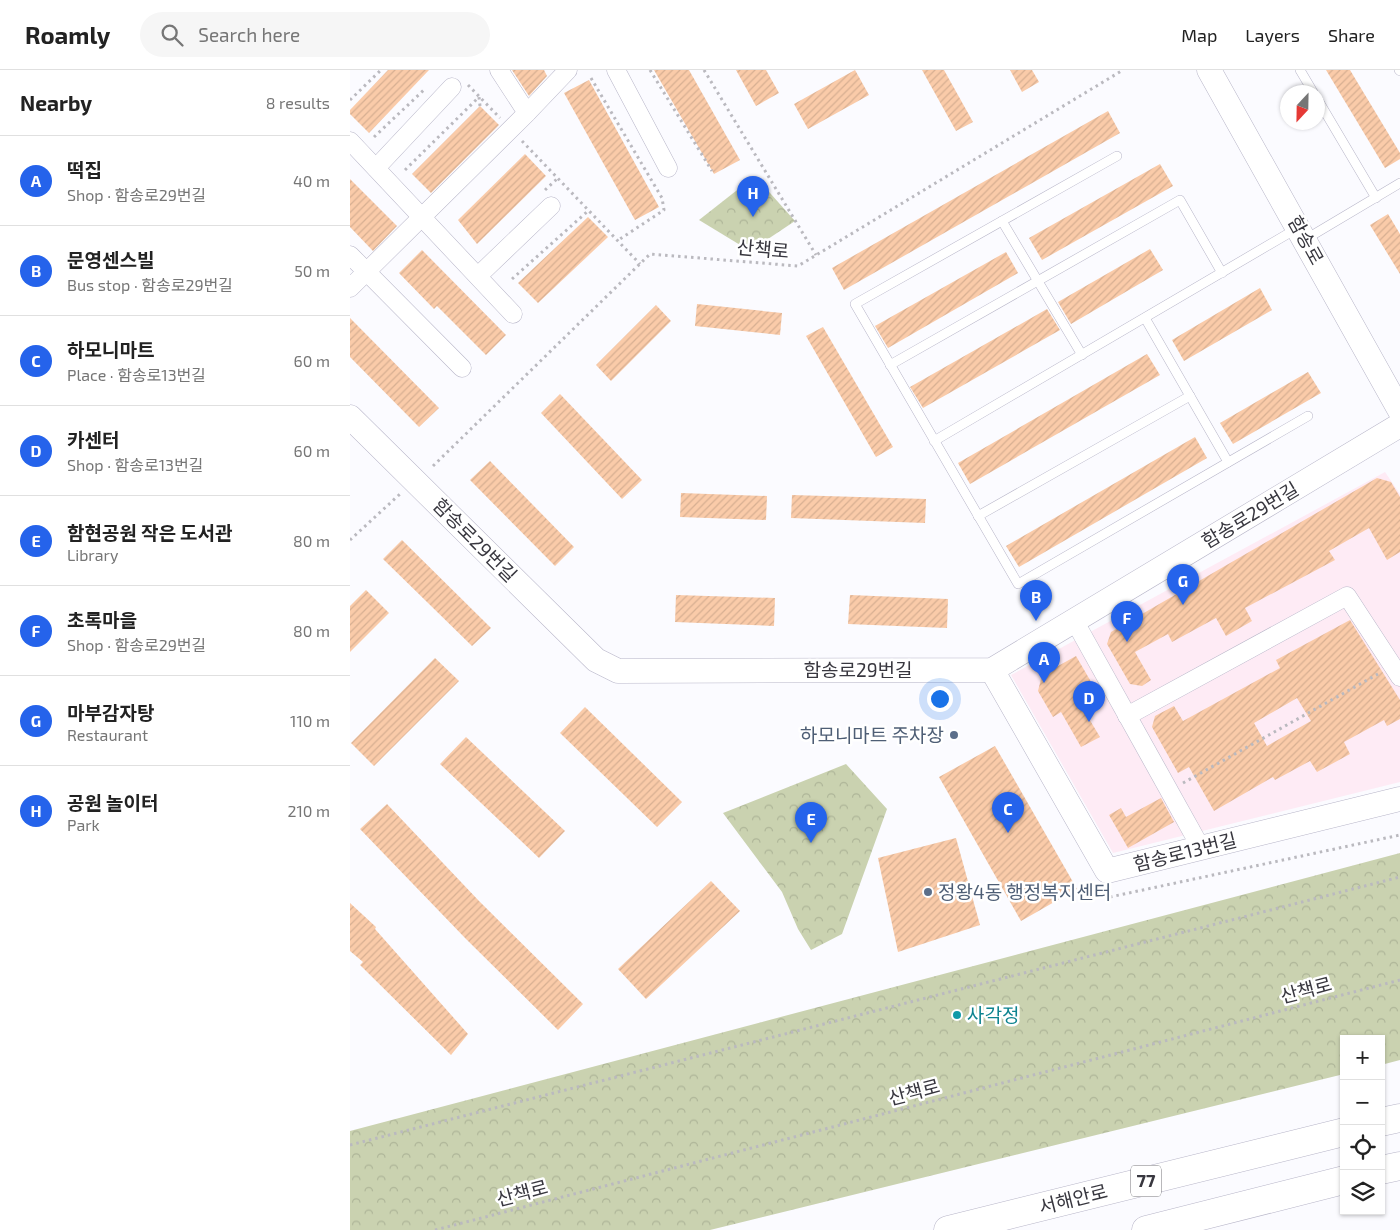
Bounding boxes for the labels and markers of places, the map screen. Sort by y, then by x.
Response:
pin: H [737,176,769,217]
pin: G [1167,564,1199,605]
pin: B [1020,580,1052,621]
pin: F [1111,601,1143,642]
pin: A [1028,642,1060,683]
pin: D [1073,681,1105,722]
place label: 하모니마트 주차장 [800,723,944,746]
marker: 하모니마트 주차장 [948,729,960,741]
pin: C [992,792,1024,833]
pin: E [795,802,827,843]
place label: 정왕4동 행정복지센터 [938,880,1111,903]
marker: 정왕4동 행정복지센터 [922,886,934,898]
place label: 사각정 [967,1003,1019,1026]
marker: 사각정 [951,1009,963,1021]

